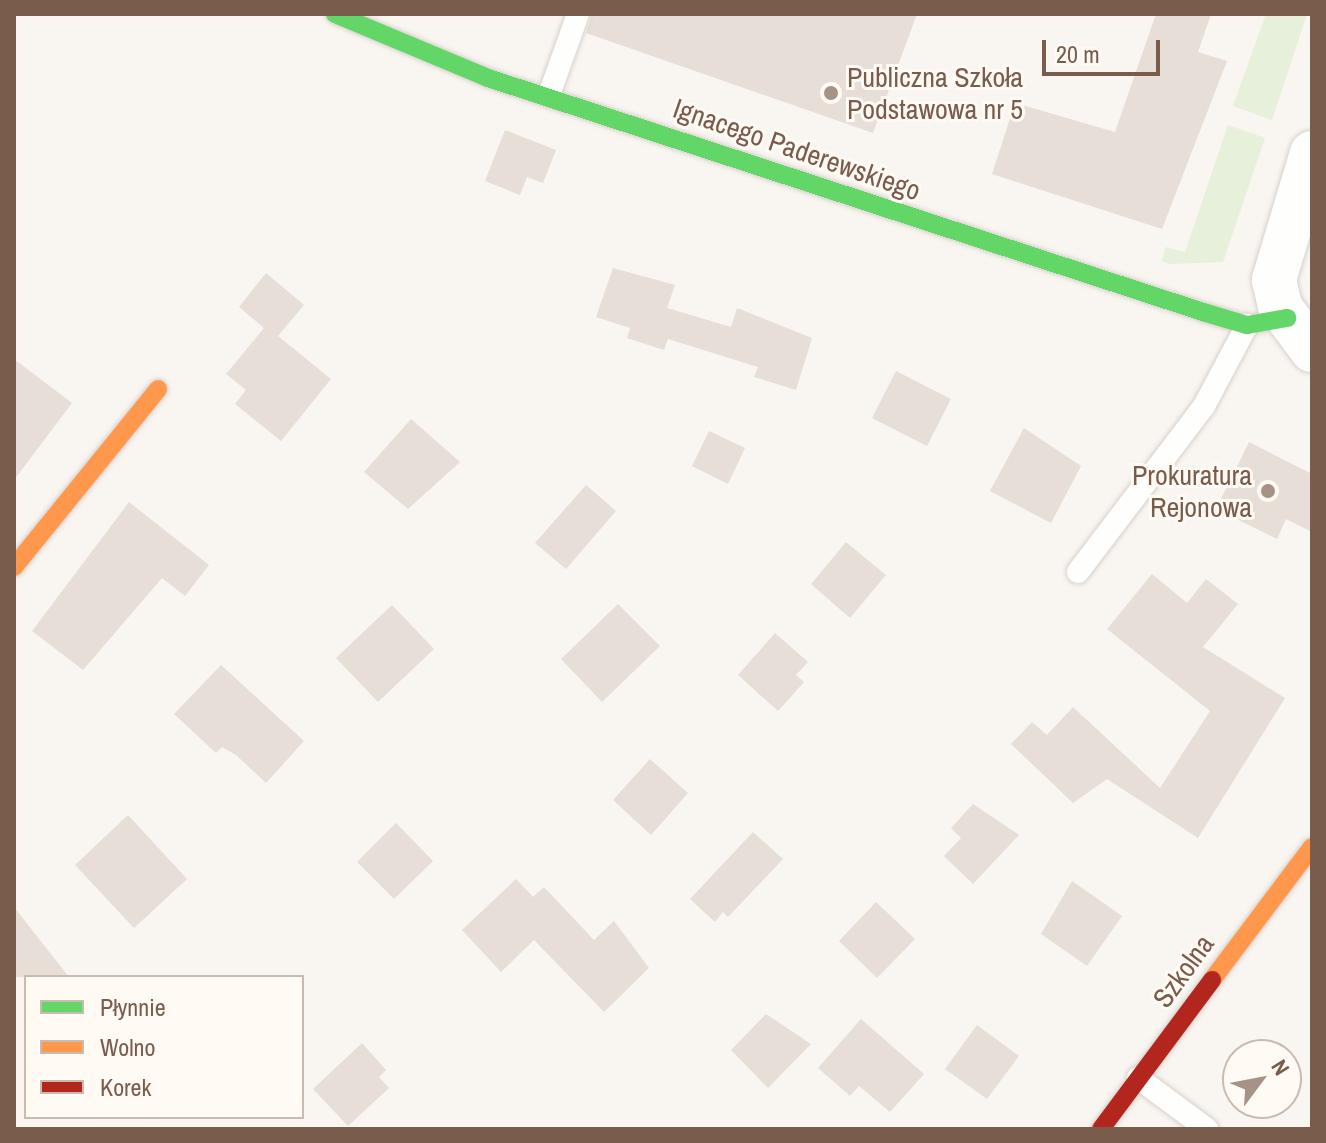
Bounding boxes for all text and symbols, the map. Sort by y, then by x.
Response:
scale bar [1046,24,1164,74]
text: 20 m [1056,38,1100,70]
place label: Publiczna Szkoła Podstawowa nr 5 [847,60,1023,126]
marker: Publiczna Szkoła Podstawowa nr 5 [822,84,840,102]
street label: Ignacego Paderewskiego [669,91,925,207]
place label: Prokuratura Rejonowa [1132,458,1252,524]
marker: Prokuratura Rejonowa [1259,482,1277,500]
street label: Szkolna [1145,928,1221,1014]
legend [24,975,304,1119]
text: Płynnie [100,991,166,1023]
text: Wolno [100,1031,155,1063]
north arrow [1222,1039,1302,1119]
text: N [1264,1054,1297,1081]
text: Korek [100,1071,151,1103]

